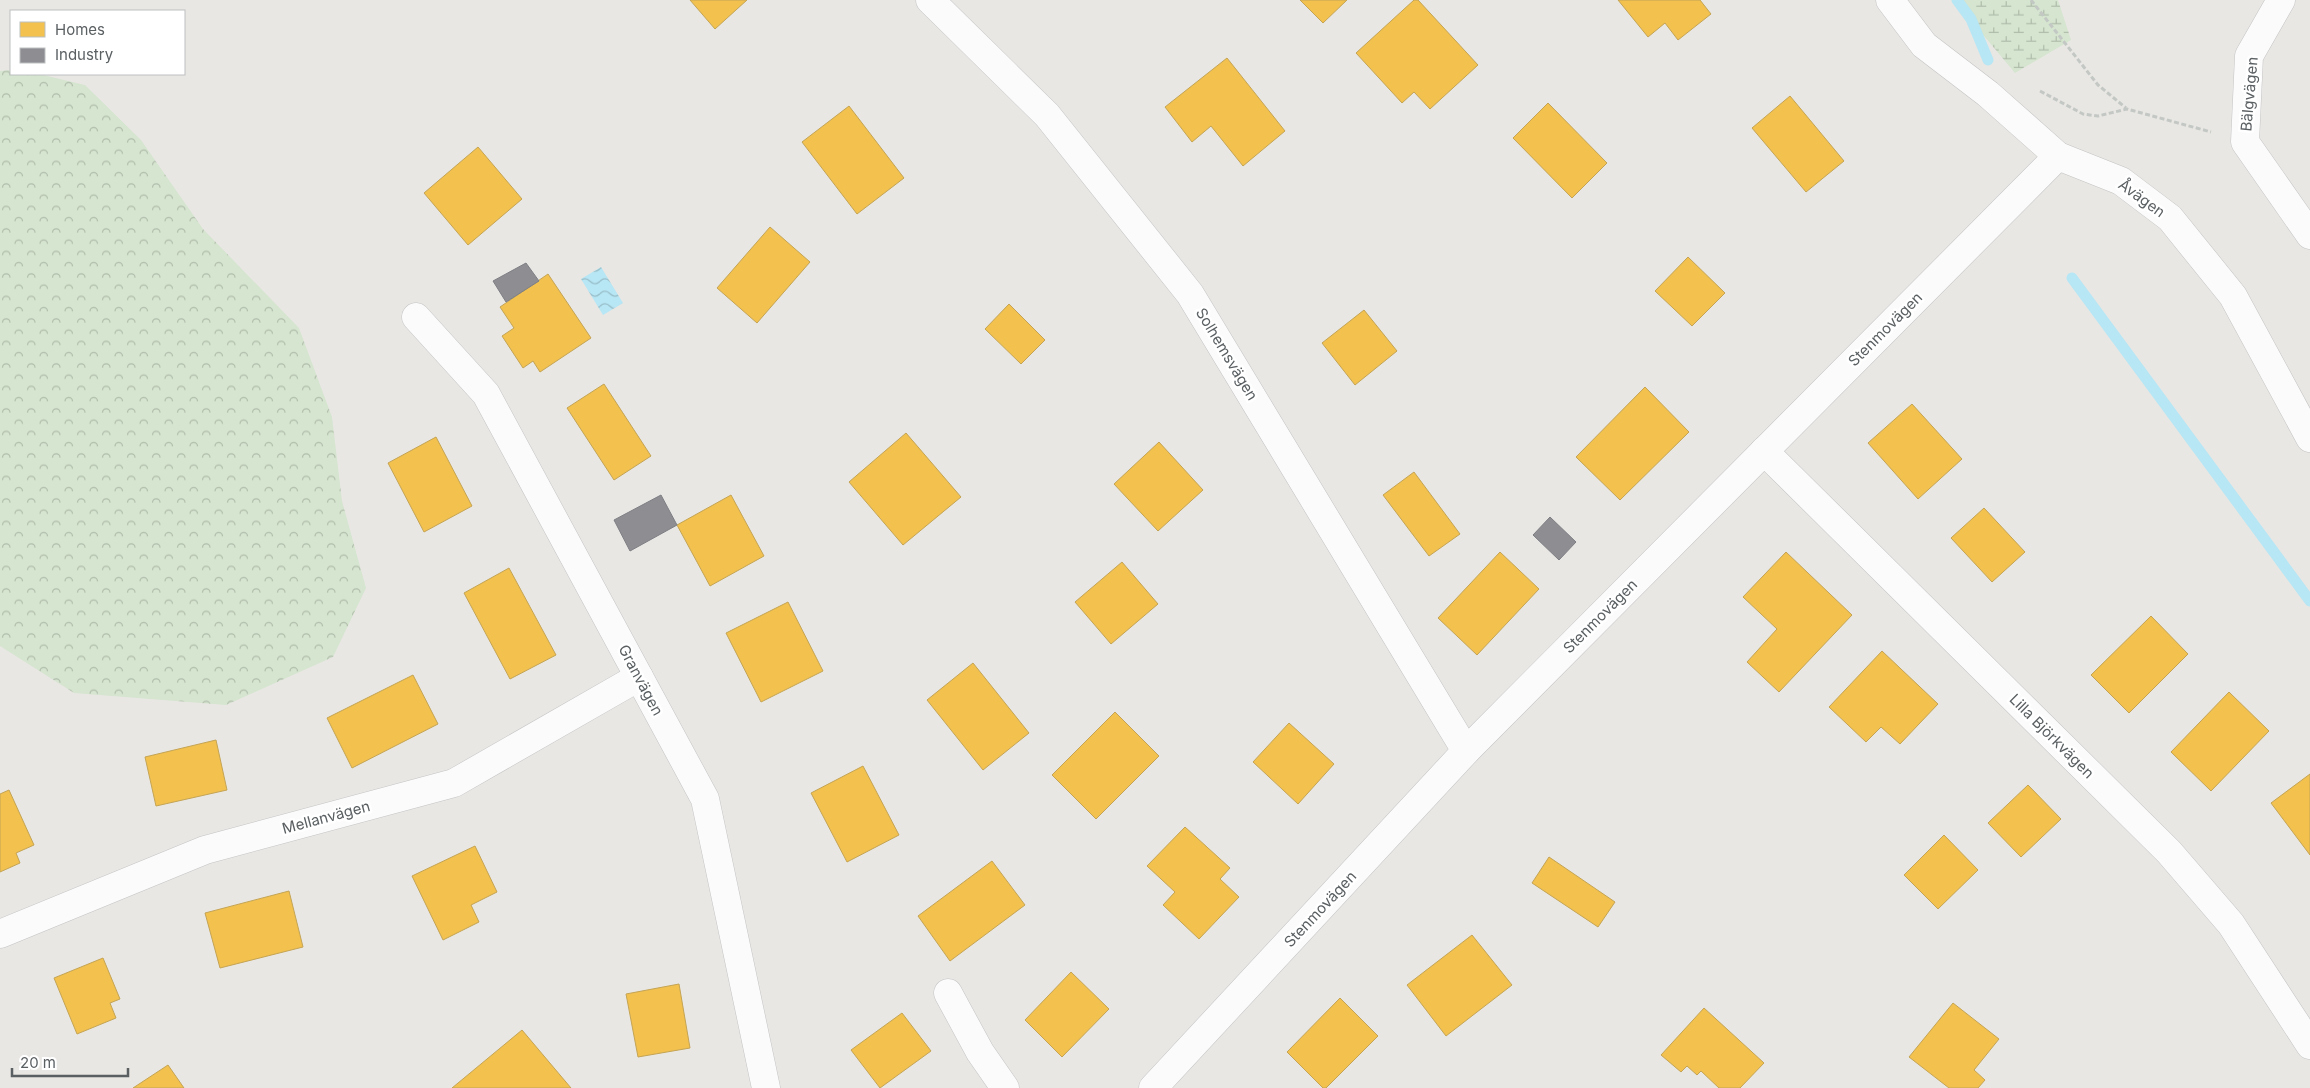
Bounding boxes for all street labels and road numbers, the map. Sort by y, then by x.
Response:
street label: Bälgvägen [2236,56,2262,132]
street label: Åvägen [2115,175,2169,221]
street label: Stenmovägen [1844,288,1926,370]
street label: Solhemsvägen [1192,304,1262,404]
street label: Stenmovägen [1559,575,1641,657]
street label: Granvägen [614,641,668,719]
street label: Lilla Björkvägen [2006,690,2098,782]
street label: Mellanvägen [280,796,372,838]
street label: Stenmovägen [1280,867,1360,951]

